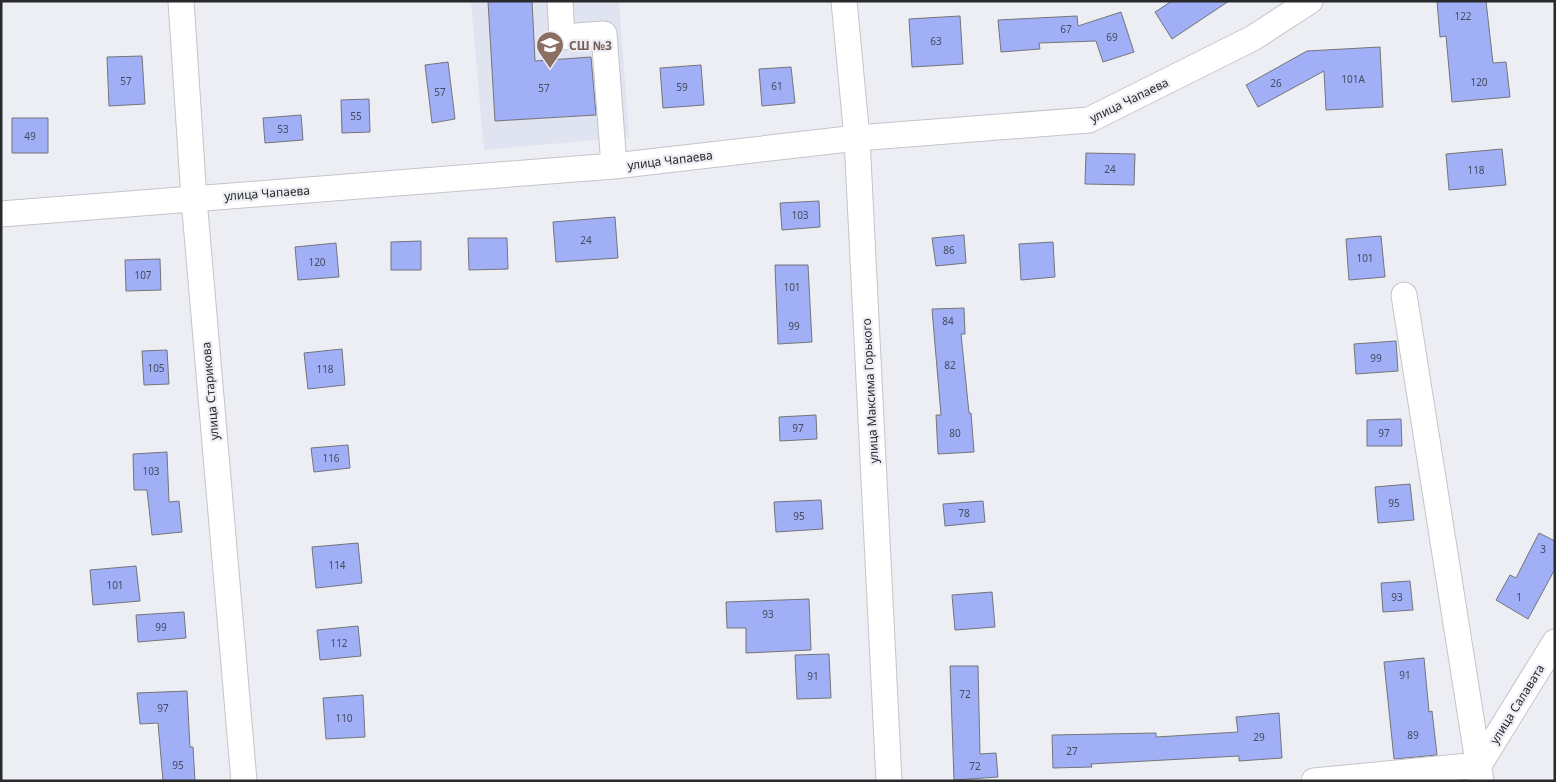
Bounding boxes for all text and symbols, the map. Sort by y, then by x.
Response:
house number: 122 [1454,9,1472,23]
house number: 67 [1060,22,1072,36]
school or university icon: СШ №3 [535,30,565,69]
house number: 69 [1106,30,1118,44]
house number: 63 [930,34,942,48]
place label: СШ №3 [569,37,612,54]
house number: 101А [1341,72,1365,86]
house number: 57 [120,74,132,88]
street label: улица Чапаева [1087,74,1171,126]
house number: 120 [1470,75,1488,89]
house number: 26 [1270,76,1282,90]
house number: 61 [771,79,783,93]
house number: 59 [676,80,688,94]
house number: 57 [538,81,550,95]
house number: 57 [434,85,446,99]
house number: 55 [350,109,362,123]
house number: 53 [277,122,289,136]
house number: 49 [24,129,36,143]
street label: улица Чапаева [626,146,714,174]
house number: 24 [1104,162,1116,176]
house number: 118 [1467,163,1485,177]
street label: улица Чапаева [224,182,310,204]
house number: 103 [791,208,809,222]
house number: 24 [580,233,592,247]
house number: 86 [943,243,955,257]
house number: 101 [1356,251,1374,265]
house number: 120 [308,255,326,269]
house number: 107 [134,268,152,282]
house number: 101 [783,280,801,294]
house number: 84 [942,314,954,328]
street label: улица Максима Горького [858,318,882,464]
house number: 99 [788,319,800,333]
street label: улица Старикова [197,341,223,441]
house number: 99 [1370,351,1382,365]
house number: 82 [944,358,956,372]
house number: 105 [147,361,165,375]
house number: 118 [316,362,334,376]
house number: 97 [792,421,804,435]
house number: 80 [949,426,961,440]
house number: 97 [1378,426,1390,440]
house number: 116 [322,451,340,465]
house number: 103 [142,464,160,478]
house number: 95 [1388,496,1400,510]
house number: 78 [958,506,970,520]
house number: 95 [793,509,805,523]
house number: 3 [1540,542,1546,556]
house number: 114 [328,558,346,572]
house number: 101 [106,578,124,592]
house number: 93 [1391,590,1403,604]
house number: 1 [1516,590,1522,604]
house number: 93 [762,607,774,621]
house number: 99 [155,620,167,634]
house number: 112 [330,636,348,650]
street label: улица Салавата [1486,661,1548,747]
house number: 91 [1399,668,1411,682]
house number: 91 [807,669,819,683]
house number: 72 [959,687,971,701]
house number: 97 [157,701,169,715]
house number: 110 [335,711,353,725]
house number: 89 [1407,728,1419,742]
house number: 29 [1253,730,1265,744]
house number: 27 [1066,744,1078,758]
house number: 95 [172,758,184,772]
house number: 72 [969,759,981,773]

